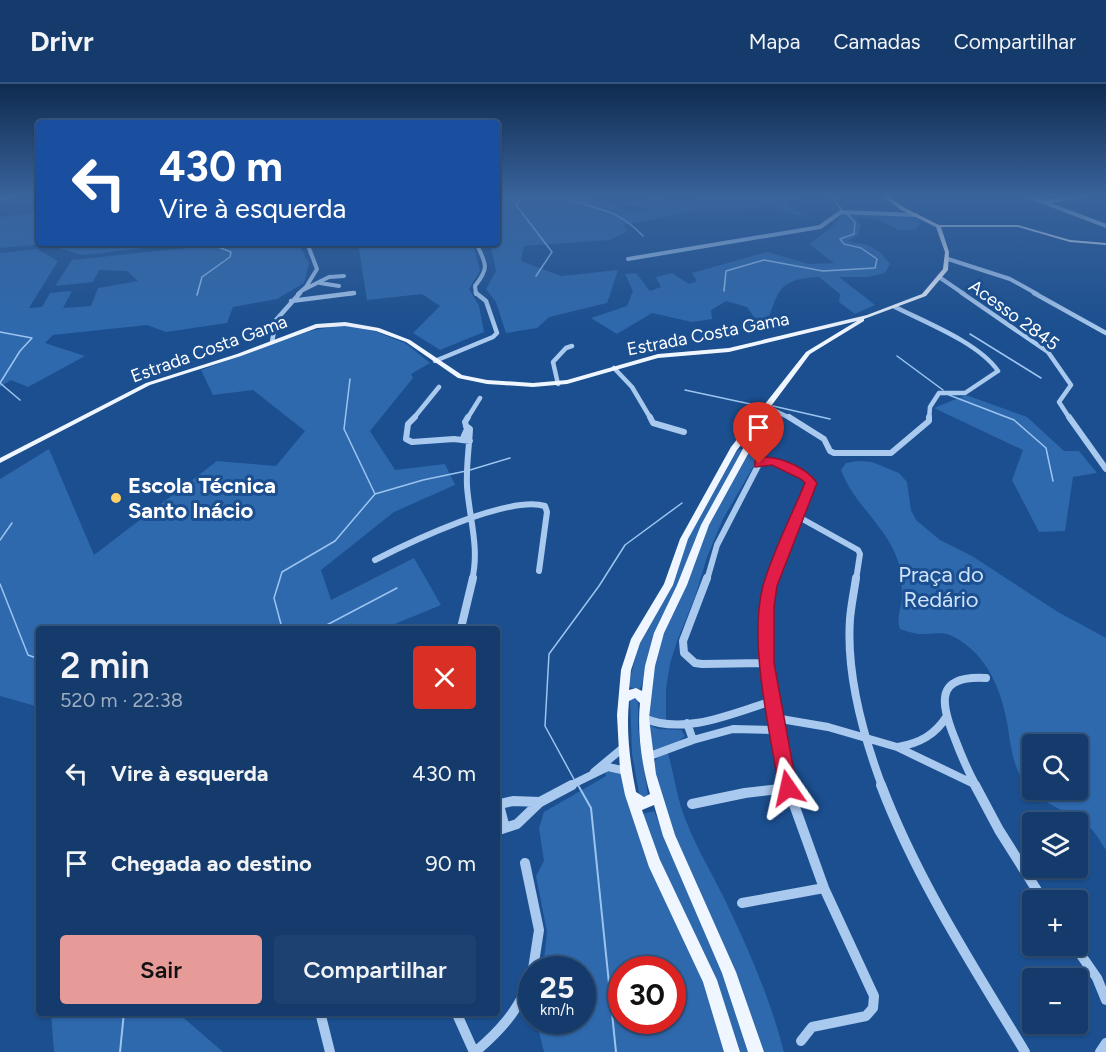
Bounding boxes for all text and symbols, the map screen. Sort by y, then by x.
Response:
text: Drivr [30,24,94,58]
text: Mapa [749,29,800,54]
text: Camadas [833,29,921,54]
text: Compartilhar [954,29,1076,54]
text: 430 m [159,141,283,192]
icon: left [60,144,138,222]
text: Vire à esquerda [159,192,346,225]
street label: Acesso 2845 [965,275,1063,355]
street label: Estrada Costa Gama [625,307,791,361]
street label: Estrada Costa Gama [128,310,290,388]
pin [733,402,784,464]
icon: arrive [742,411,775,444]
place label: Escola Técnica Santo Inácio [128,472,276,524]
marker: Escola Técnica Santo Inácio [109,491,123,505]
park label: Praça do Redário [898,561,984,613]
text: 2 min [60,644,150,687]
button: close [413,646,476,709]
text: 520 m · 22:38 [60,688,183,712]
map controls [1022,734,1088,1034]
button: search [1022,734,1088,800]
position arrow [756,756,820,820]
icon: left [60,757,93,790]
text: Vire à esquerda [111,760,269,787]
text: 430 m [412,760,476,787]
button: layers [1022,812,1088,878]
icon: arrive [60,847,93,880]
text: Chegada ao destino [111,850,312,877]
text: 90 m [425,850,476,877]
button: + [1022,890,1088,956]
button: Sair [60,935,262,1004]
button: Compartilhar [274,935,476,1004]
speed limit sign: 30 [608,956,686,1034]
button: − [1022,968,1088,1034]
text: 25 [540,969,574,1006]
text: km/h [540,1001,574,1019]

